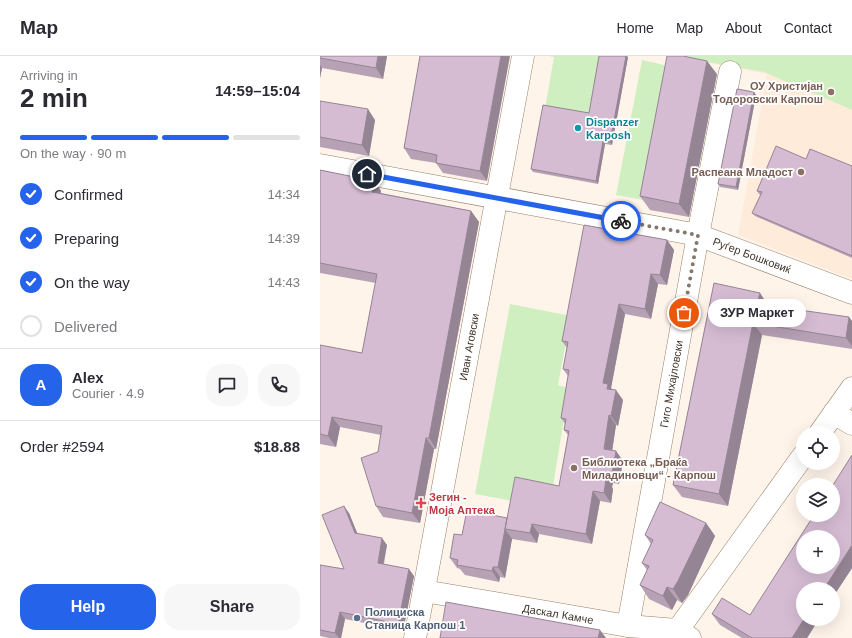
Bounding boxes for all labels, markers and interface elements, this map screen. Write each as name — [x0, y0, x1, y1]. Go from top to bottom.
text: Map — [20, 17, 58, 38]
text: Home — [617, 20, 654, 36]
text: Map — [676, 20, 703, 36]
text: About — [725, 20, 762, 36]
text: Contact — [784, 20, 832, 36]
text: Arriving in — [20, 68, 78, 83]
place label: ОУ Христијан Тодоровски Карпош — [713, 80, 823, 105]
text: 14:59–15:04 — [215, 82, 300, 99]
text: 2 min — [20, 83, 88, 113]
marker: ОУ Христијан Тодоровски Карпош — [826, 87, 836, 97]
place label: Dispanzer Karposh — [586, 116, 639, 141]
marker: Dispanzer Karposh — [573, 123, 583, 133]
text: On the way · 90 m — [20, 146, 126, 161]
pin — [350, 157, 384, 191]
icon: home — [356, 163, 378, 185]
place label: Распеана Младост — [692, 166, 794, 178]
marker: Распеана Младост — [796, 167, 806, 177]
icon: check — [20, 183, 42, 205]
text: Confirmed — [54, 186, 123, 203]
text: 14:34 — [267, 187, 300, 202]
courier — [601, 201, 641, 241]
icon: bike — [610, 210, 632, 232]
icon: check — [20, 227, 42, 249]
text: Preparing — [54, 230, 119, 247]
text: 14:39 — [267, 231, 300, 246]
street label: Руѓер Бошковиќ — [711, 235, 793, 275]
icon: check — [20, 271, 42, 293]
text: On the way — [54, 274, 130, 291]
text: 14:43 — [267, 275, 300, 290]
pin — [667, 296, 701, 330]
callout: ЗУР Маркет — [708, 299, 806, 327]
icon: bag — [673, 302, 695, 324]
text: ЗУР Маркет — [720, 305, 794, 320]
street label: Иван Аговски — [457, 312, 481, 382]
text: Delivered — [54, 318, 117, 335]
street label: Гиго Михајловски — [658, 339, 685, 429]
button: chat — [206, 364, 248, 406]
button: phone — [258, 364, 300, 406]
text: Alex — [72, 369, 104, 386]
text: A — [36, 376, 46, 393]
text: Courier · 4.9 — [72, 386, 144, 401]
map controls — [796, 426, 840, 626]
button: locate — [796, 426, 840, 470]
text: Order #2594 — [20, 438, 104, 455]
text: $18.88 — [254, 438, 300, 455]
place label: Библиотека „Браќа Миладиновци“ - Карпош — [582, 456, 716, 481]
marker: Библиотека „Браќа Миладиновци“ - Карпош — [569, 463, 579, 473]
button: layers — [796, 478, 840, 522]
place label: Зегин - Моја Аптека — [429, 491, 496, 516]
marker: Зегин - Моја Аптека — [416, 498, 426, 508]
button: + — [796, 530, 840, 574]
button: − — [796, 582, 840, 626]
button: Help — [20, 584, 156, 630]
button: Share — [164, 584, 300, 630]
street label: Даскал Камче — [522, 602, 594, 626]
place label: Полициска Станица Карпош 1 — [365, 606, 465, 631]
marker: Полициска Станица Карпош 1 — [352, 613, 362, 623]

